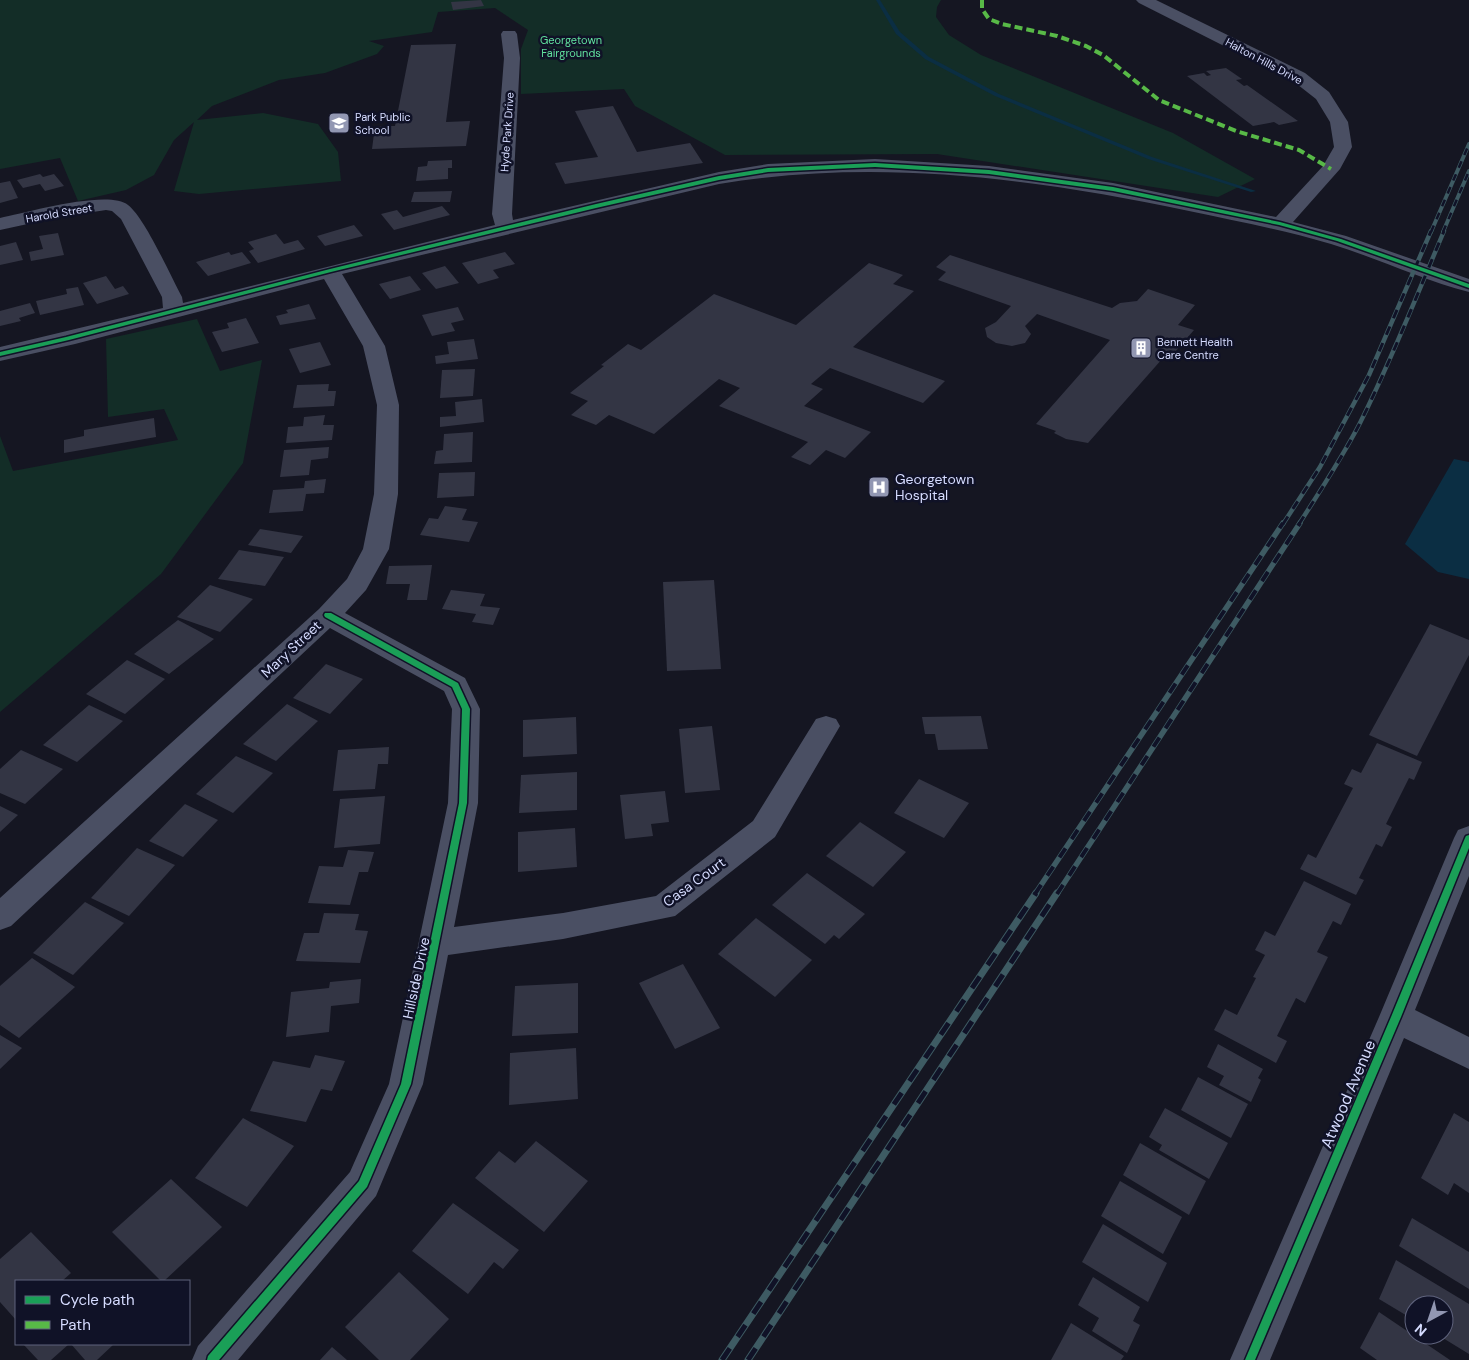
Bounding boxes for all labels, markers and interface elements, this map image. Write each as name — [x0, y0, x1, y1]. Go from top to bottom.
park label: Georgetown Fairgrounds — [540, 33, 602, 60]
street label: Halton Hills Drive — [1223, 35, 1305, 87]
street label: Hyde Park Drive — [497, 92, 517, 172]
place label: Park Public School — [355, 110, 411, 137]
school or university icon: Park Public School — [327, 111, 351, 135]
street label: Harold Street — [25, 200, 93, 226]
place label: Bennett Health Care Centre — [1157, 335, 1233, 362]
building icon: Bennett Health Care Centre — [1129, 336, 1153, 360]
place label: Georgetown Hospital — [895, 470, 974, 504]
hospital icon: Georgetown Hospital — [867, 475, 891, 499]
street label: Mary Street — [257, 617, 325, 681]
street label: Casa Court — [659, 853, 729, 911]
street label: Hillside Drive — [399, 935, 433, 1021]
street label: Atwood Avenue — [1316, 1037, 1380, 1151]
legend — [15, 1280, 190, 1345]
text: Cycle path — [60, 1290, 135, 1310]
north arrow — [1404, 1295, 1454, 1345]
text: Path — [60, 1315, 91, 1335]
text: N — [1411, 1320, 1430, 1340]

